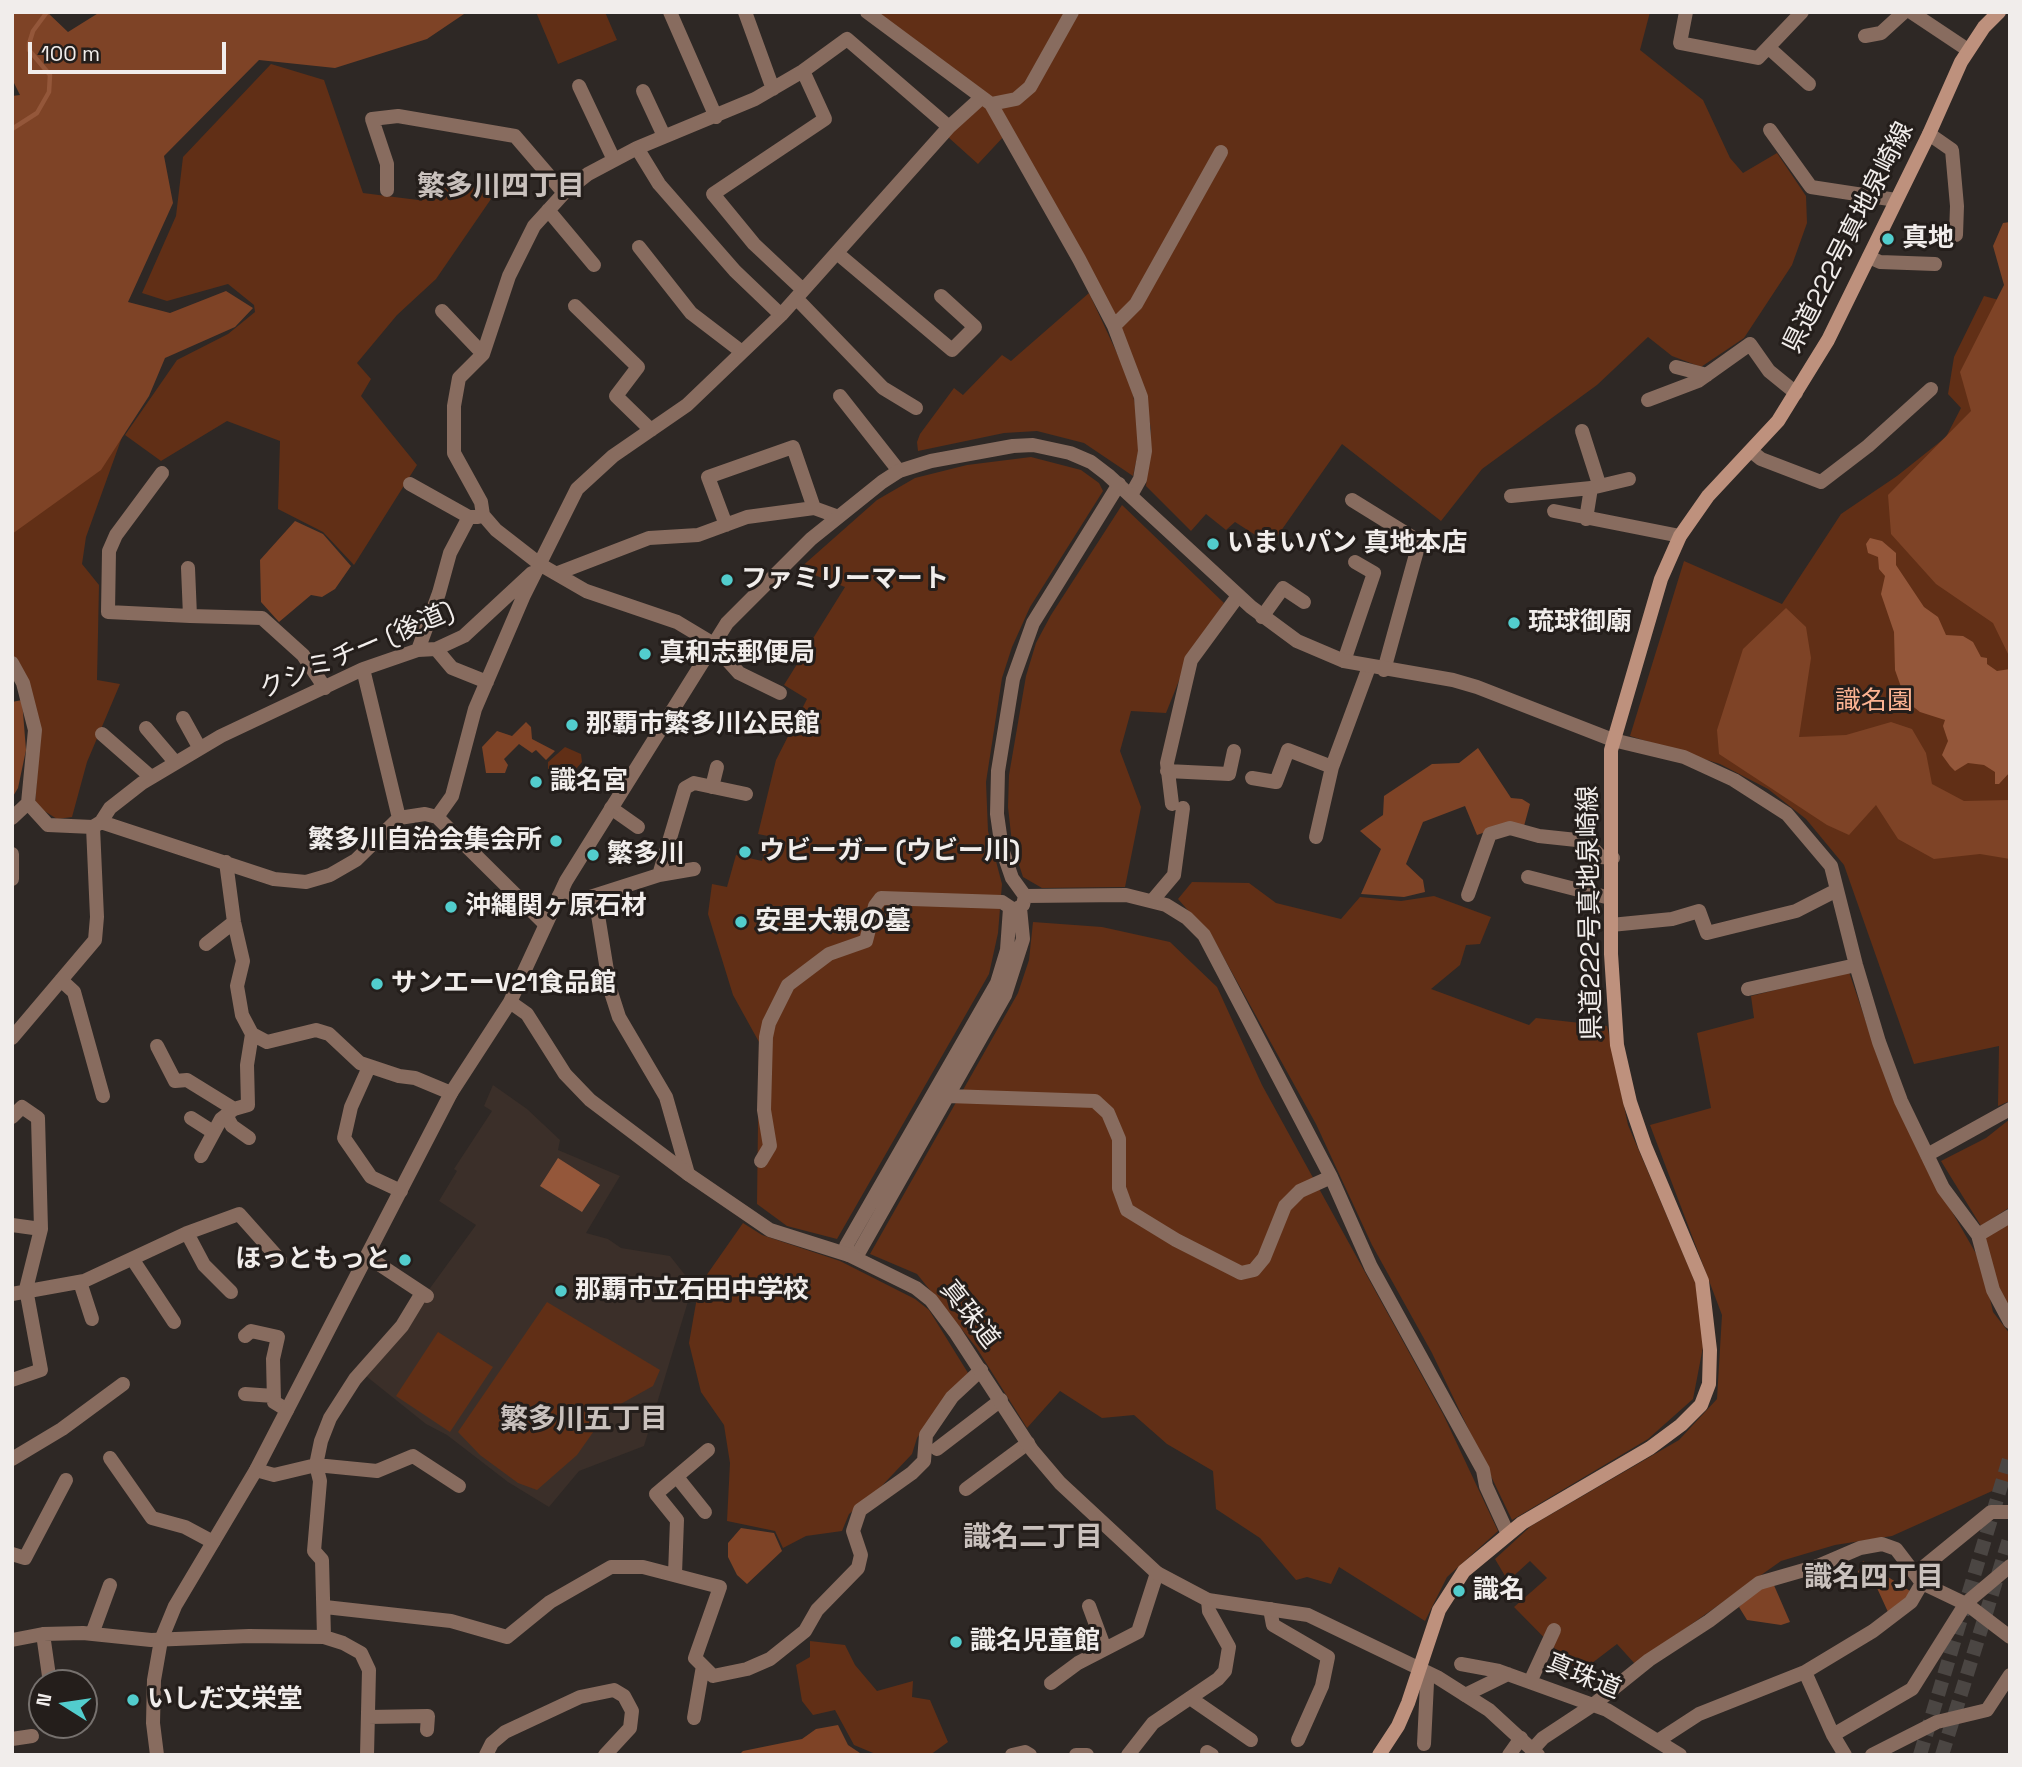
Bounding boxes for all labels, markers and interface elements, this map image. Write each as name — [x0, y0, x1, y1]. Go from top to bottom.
scale bar — [32, 28, 229, 72]
text: 100 m — [41, 40, 100, 67]
street label: 県道222号真地泉崎線 — [1777, 117, 1921, 359]
district label: 繁多川四丁目 — [417, 170, 585, 204]
place label: 真地 — [1902, 223, 1954, 255]
marker: 真地 — [1880, 231, 1896, 247]
place label: いまいパン 真地本店 — [1227, 528, 1468, 560]
marker: いまいパン 真地本店 — [1205, 536, 1221, 552]
place label: ファミリーマート — [741, 564, 949, 596]
marker: ファミリーマート — [719, 572, 735, 588]
street label: クシミチー (後道) — [255, 596, 459, 706]
place label: 琉球御廟 — [1528, 607, 1632, 639]
marker: 琉球御廟 — [1506, 615, 1522, 631]
place label: 真和志郵便局 — [659, 638, 815, 670]
marker: 真和志郵便局 — [637, 646, 653, 662]
park label: 識名園 — [1835, 686, 1913, 718]
place label: 那覇市繁多川公民館 — [586, 709, 820, 741]
marker: 那覇市繁多川公民館 — [564, 717, 580, 733]
place label: 識名宮 — [550, 766, 628, 798]
marker: 識名宮 — [528, 774, 544, 790]
street label: 県道222号真地泉崎線 — [1573, 785, 1609, 1041]
place label: 繁多川自治会集会所 — [308, 825, 542, 857]
marker: 繁多川自治会集会所 — [548, 833, 564, 849]
place label: ウビーガー (ウビー川) — [759, 836, 1020, 868]
place label: 繁多川 — [607, 839, 685, 871]
marker: ウビーガー (ウビー川) — [737, 844, 753, 860]
marker: 繁多川 — [585, 847, 601, 863]
place label: 沖縄関ヶ原石材 — [465, 891, 647, 923]
marker: 沖縄関ヶ原石材 — [443, 899, 459, 915]
place label: 安里大親の墓 — [755, 906, 911, 938]
marker: 安里大親の墓 — [733, 914, 749, 930]
place label: サンエーV21食品館 — [391, 968, 616, 1000]
marker: サンエーV21食品館 — [369, 976, 385, 992]
place label: ほっともっと — [235, 1244, 391, 1276]
marker: ほっともっと — [397, 1252, 413, 1268]
place label: 那覇市立石田中学校 — [575, 1275, 809, 1307]
street label: 真珠道 — [933, 1275, 1005, 1355]
marker: 那覇市立石田中学校 — [553, 1283, 569, 1299]
district label: 繁多川五丁目 — [500, 1403, 668, 1437]
district label: 識名二丁目 — [963, 1521, 1103, 1555]
district label: 識名四丁目 — [1804, 1561, 1944, 1595]
place label: 識名 — [1473, 1575, 1525, 1607]
marker: 識名 — [1451, 1583, 1467, 1599]
place label: 識名児童館 — [970, 1626, 1100, 1658]
marker: 識名児童館 — [948, 1634, 964, 1650]
street label: 真珠道 — [1541, 1648, 1625, 1706]
north arrow — [28, 1669, 98, 1739]
place label: いしだ文栄堂 — [147, 1684, 303, 1716]
text: N — [30, 1691, 57, 1709]
marker: いしだ文栄堂 — [125, 1692, 141, 1708]

